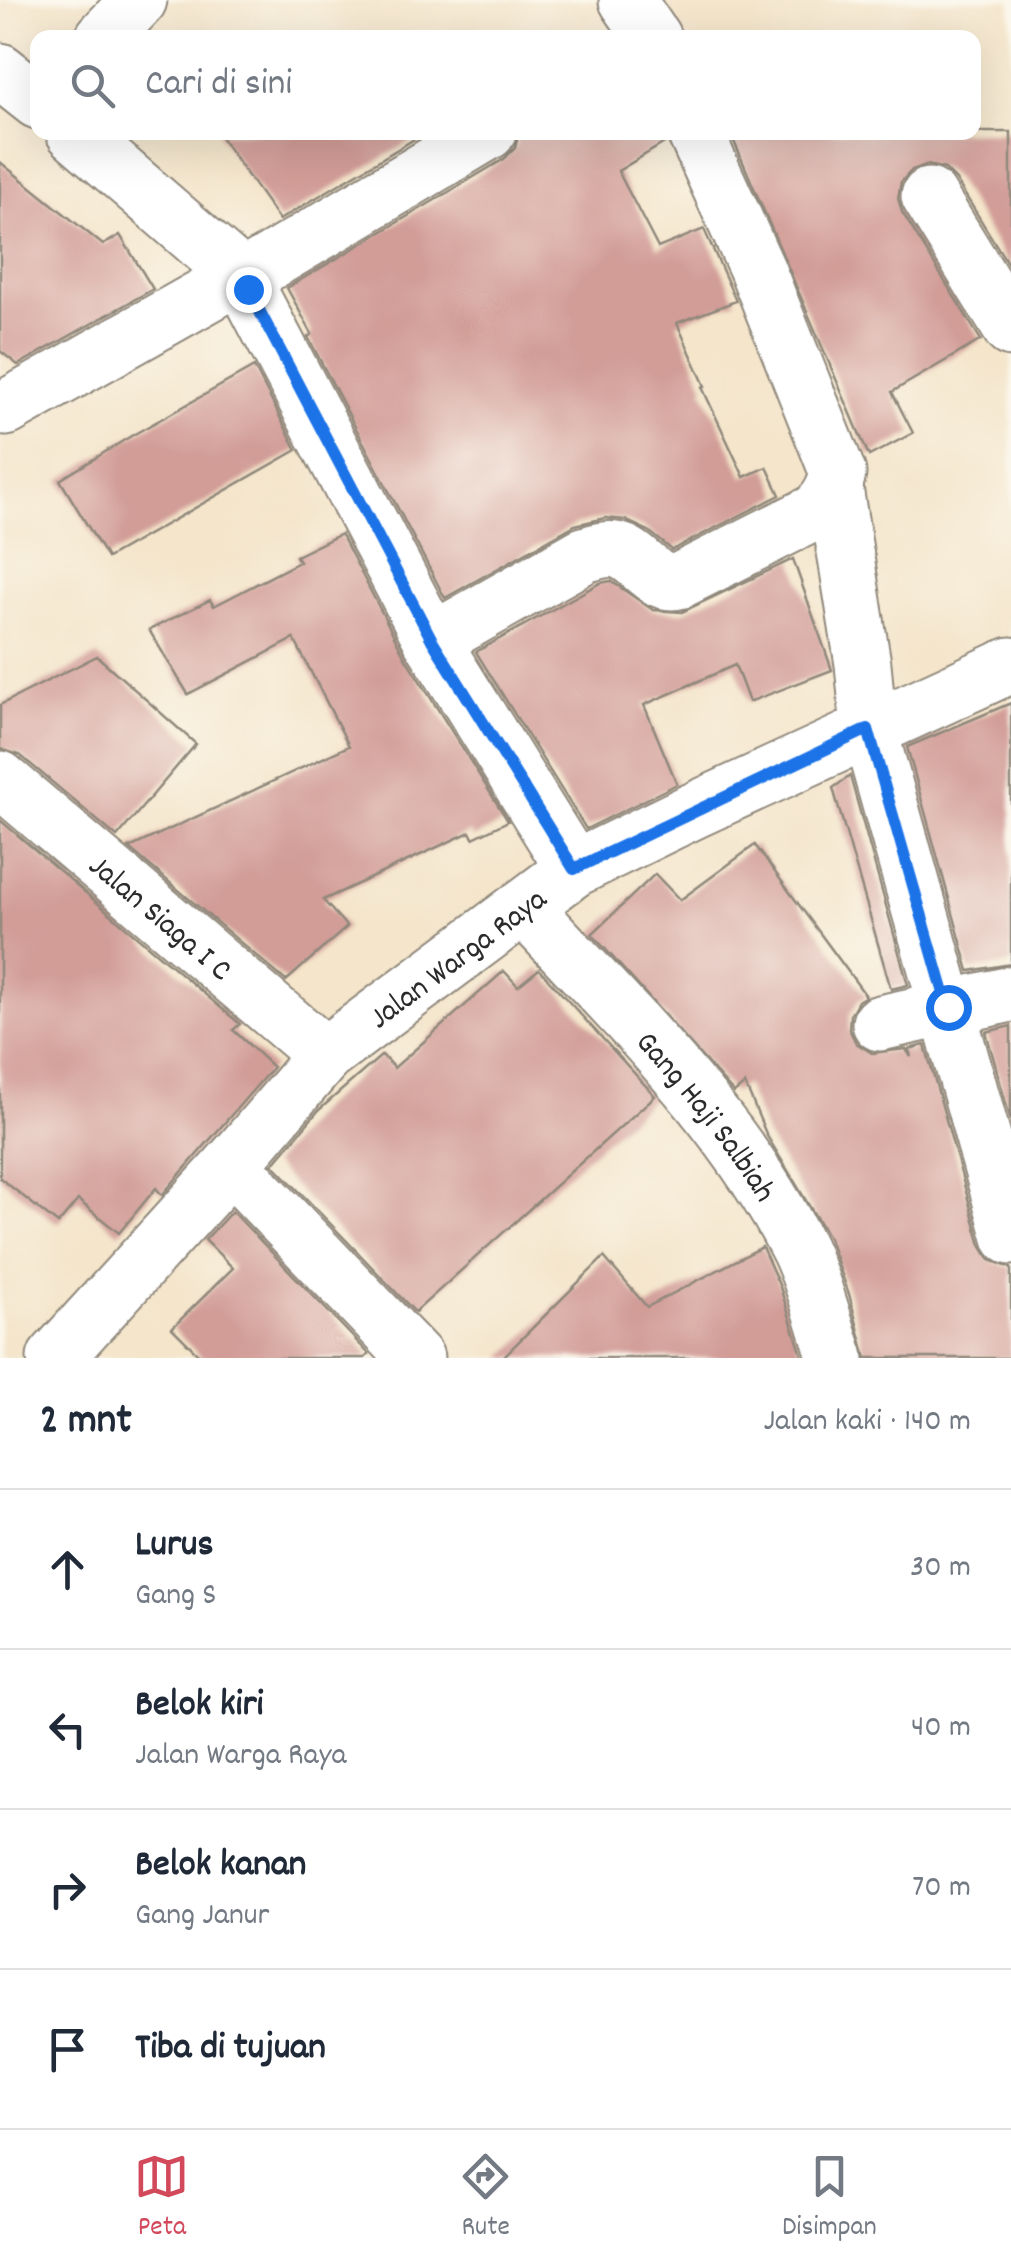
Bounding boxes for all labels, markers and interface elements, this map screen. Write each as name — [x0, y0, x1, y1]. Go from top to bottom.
search box — [30, 30, 981, 140]
icon: search — [65, 58, 120, 113]
text: Cari di sini — [145, 58, 292, 113]
route end — [226, 267, 272, 313]
street label: Jalan Siaga I C — [76, 846, 240, 994]
street label: Jalan Warga Raya — [361, 878, 559, 1043]
route start — [926, 985, 972, 1031]
street label: Gang Haji Salbiah — [623, 1023, 785, 1212]
text: 2 mnt — [40, 1393, 132, 1453]
text: Jalan kaki · 140 m — [763, 1400, 971, 1446]
text: Lurus — [135, 1519, 213, 1574]
icon: ahead — [40, 1542, 95, 1597]
text: 30 m — [910, 1546, 971, 1592]
text: Gang S — [135, 1574, 216, 1620]
text: Belok kiri — [135, 1679, 264, 1734]
icon: left — [40, 1702, 95, 1757]
text: 40 m — [911, 1706, 971, 1752]
text: Jalan Warga Raya — [135, 1734, 347, 1780]
text: Belok kanan — [135, 1839, 306, 1894]
icon: right — [40, 1862, 95, 1917]
text: 70 m — [912, 1866, 971, 1912]
text: Gang Janur — [135, 1894, 269, 1940]
icon: arrive — [40, 2022, 95, 2077]
text: Tiba di tujuan — [135, 2022, 326, 2077]
tab: Peta — [134, 2149, 189, 2249]
tab: Rute — [458, 2149, 513, 2249]
tab: Disimpan — [782, 2149, 877, 2249]

